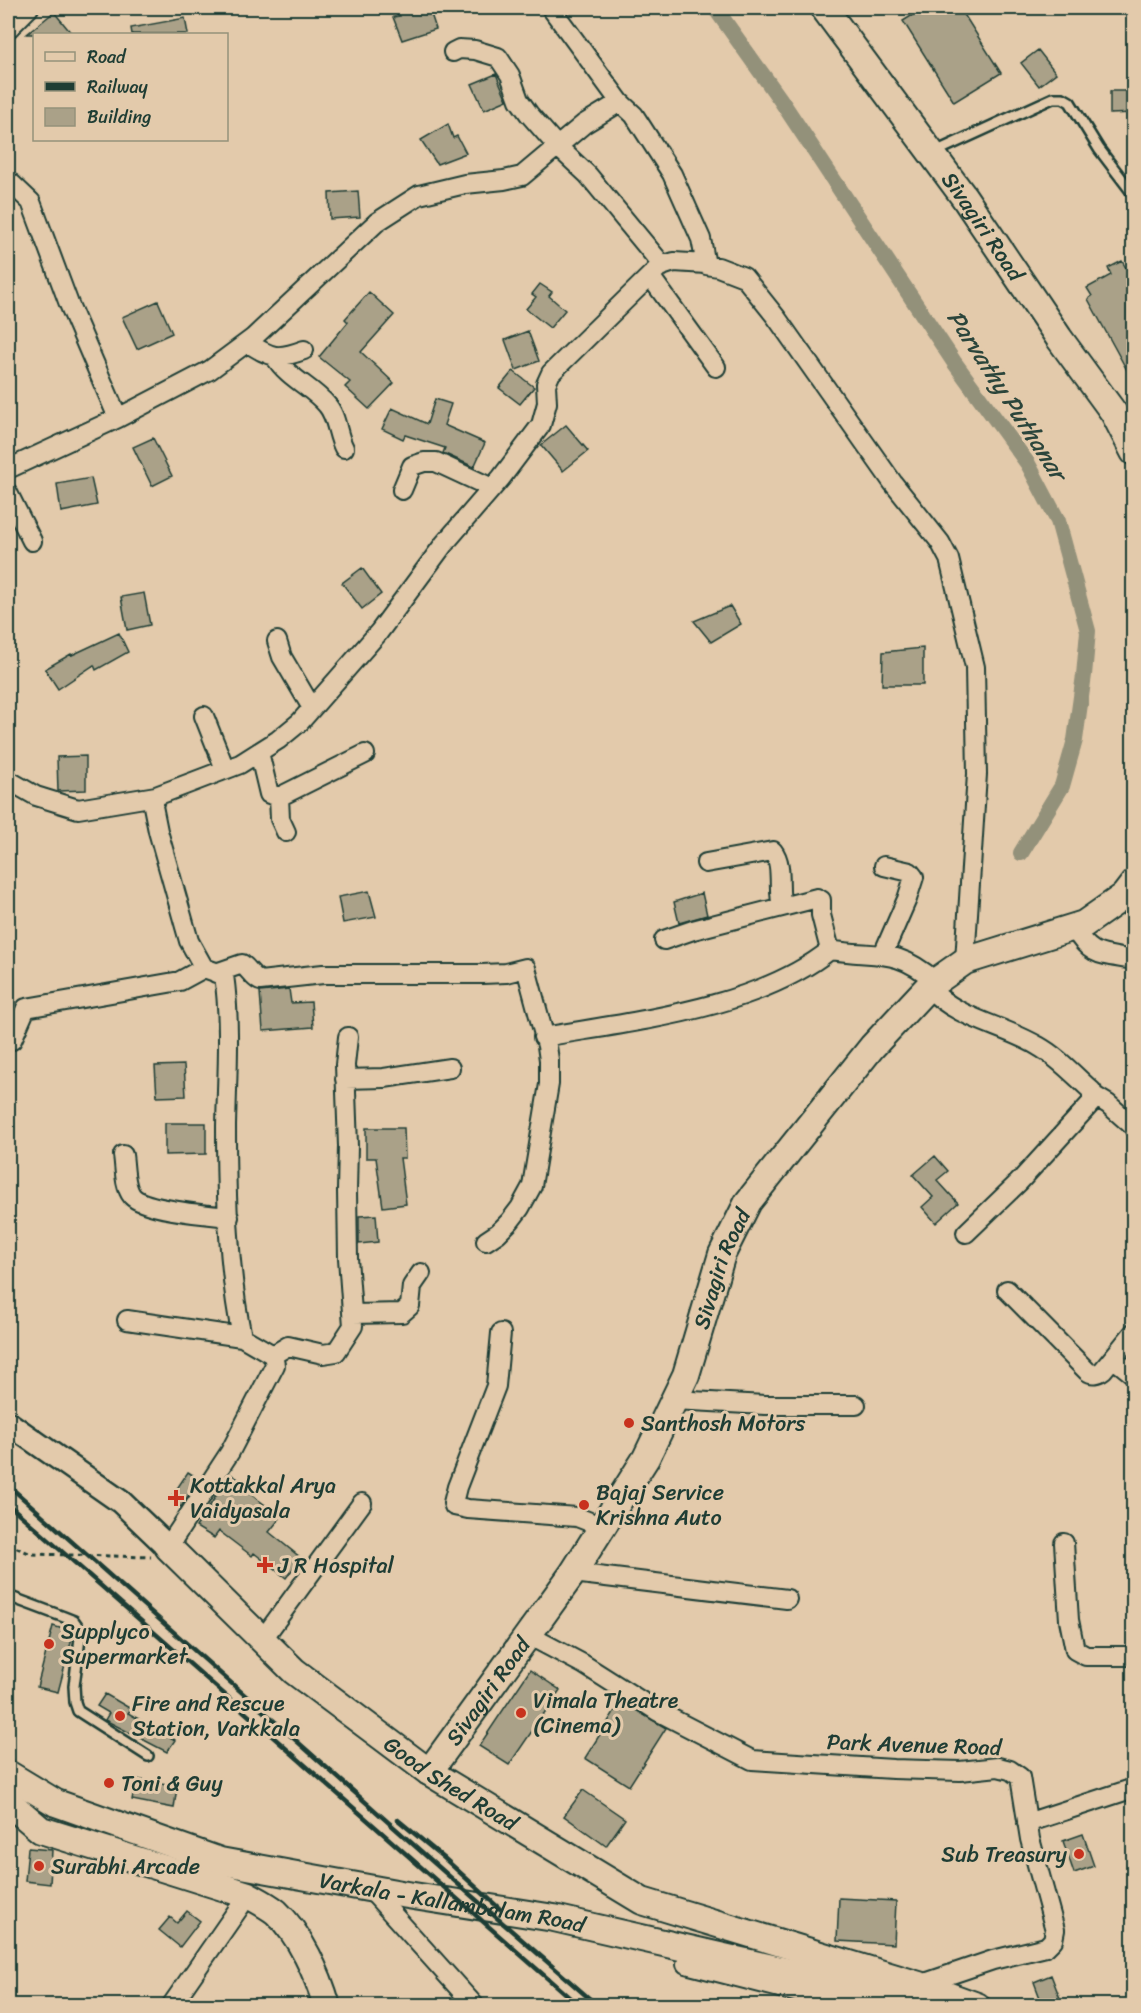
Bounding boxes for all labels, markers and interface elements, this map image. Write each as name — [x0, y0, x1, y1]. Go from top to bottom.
legend — [33, 33, 228, 141]
text: Road — [87, 41, 127, 73]
text: Railway — [87, 71, 149, 103]
text: Building — [87, 101, 151, 133]
street label: Sivagiri Road — [931, 163, 1035, 291]
water label: Parvathy Puthanar — [936, 301, 1081, 493]
street label: Sivagiri Road — [682, 1200, 762, 1334]
place label: Santhosh Motors — [641, 1404, 806, 1443]
marker: Santhosh Motors — [622, 1416, 636, 1430]
place label: Kottakkal Arya Vaidyasala — [190, 1466, 336, 1530]
place label: Bajaj Service Krishna Auto — [596, 1473, 724, 1537]
marker: Kottakkal Arya Vaidyasala — [167, 1489, 185, 1507]
marker: Bajaj Service Krishna Auto — [577, 1498, 591, 1512]
place label: J R Hospital — [277, 1546, 395, 1585]
marker: J R Hospital — [256, 1556, 274, 1574]
place label: Supplyco Supermarket — [61, 1612, 189, 1676]
street label: Sivagiri Road — [435, 1628, 542, 1754]
marker: Supplyco Supermarket — [42, 1637, 56, 1651]
place label: Vimala Theatre (Cinema) — [533, 1681, 679, 1745]
place label: Fire and Rescue Station, Varkkala — [132, 1684, 300, 1748]
marker: Vimala Theatre (Cinema) — [514, 1706, 528, 1720]
marker: Fire and Rescue Station, Varkkala — [113, 1709, 127, 1723]
street label: Park Avenue Road — [826, 1722, 1003, 1767]
street label: Good Shed Road — [375, 1725, 527, 1842]
place label: Toni & Guy — [121, 1764, 223, 1803]
marker: Toni & Guy — [102, 1776, 116, 1790]
place label: Sub Treasury — [941, 1835, 1068, 1874]
place label: Surabhi Arcade — [51, 1847, 200, 1886]
marker: Sub Treasury — [1072, 1847, 1086, 1861]
marker: Surabhi Arcade — [32, 1859, 46, 1873]
street label: Varkala - Kallambalam Road — [316, 1861, 590, 1945]

